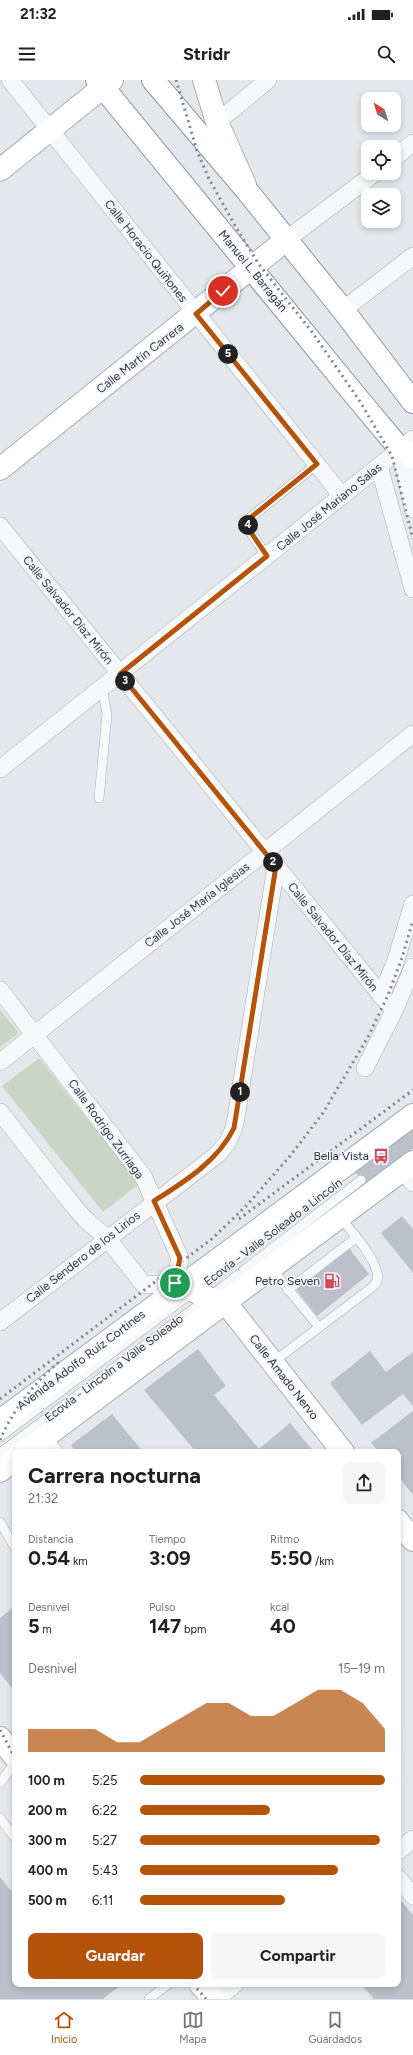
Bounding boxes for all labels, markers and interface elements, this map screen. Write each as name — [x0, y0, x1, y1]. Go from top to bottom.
text: 21:32 — [20, 5, 57, 23]
icon: menu — [16, 43, 38, 65]
text: Stridr — [183, 43, 230, 65]
icon: search — [375, 43, 397, 65]
north arrow — [361, 92, 401, 132]
map controls — [361, 92, 401, 228]
button: locate — [361, 140, 401, 180]
button: layers — [361, 188, 401, 228]
street label: Calle Horacio Quiñones — [102, 197, 191, 305]
street label: Manuel L. Barragán — [216, 227, 290, 315]
pin — [206, 274, 240, 308]
icon: check — [212, 280, 234, 302]
street label: Calle Martín Carrera — [94, 320, 186, 396]
pin: 5 — [218, 344, 238, 364]
text: 5 — [225, 347, 231, 360]
street label: Calle José Mariano Salas — [273, 460, 385, 554]
pin: 4 — [238, 515, 258, 535]
text: 4 — [245, 518, 251, 531]
street label: Calle Salvador Díaz Mirón — [20, 553, 116, 667]
pin: 3 — [115, 671, 135, 691]
text: 3 — [122, 674, 128, 687]
pin: 2 — [263, 852, 283, 872]
text: 2 — [270, 855, 276, 868]
street label: Calle José María Iglesias — [142, 859, 253, 950]
street label: Calle Salvador Díaz Mirón — [285, 880, 381, 994]
street label: Calle Rodrigo Zurriaga — [65, 1077, 147, 1181]
pin: 1 — [230, 1082, 250, 1102]
text: 1 — [238, 1085, 242, 1098]
bus stop icon: Bella Vista — [372, 1147, 390, 1165]
place label: Bella Vista — [313, 1149, 369, 1163]
street label: Ecovía - Valle Soleado a Lincoln — [201, 1175, 345, 1289]
street label: Calle Sendero de los Lirios — [23, 1208, 143, 1306]
pin — [158, 1266, 192, 1300]
icon: arrive — [164, 1272, 186, 1294]
fuel station icon: Petro Seven — [323, 1272, 341, 1290]
place label: Petro Seven — [255, 1274, 320, 1288]
street label: Avenida Adolfo Ruíz Cortines — [14, 1307, 148, 1413]
street label: Ecovía - Lincoln a Valle Soleado — [42, 1311, 186, 1425]
street label: Calle Amado Nervo — [246, 1332, 322, 1422]
text: Carrera nocturna — [28, 1462, 201, 1489]
button: share — [343, 1462, 385, 1504]
text: 21:32 — [28, 1491, 58, 1506]
text: Distancia — [28, 1533, 73, 1546]
text: Tiempo — [149, 1533, 186, 1546]
text: Ritmo — [270, 1533, 299, 1546]
text: 0.54 — [28, 1546, 70, 1570]
text: 3:09 — [149, 1546, 191, 1570]
text: 5:50 — [270, 1546, 312, 1570]
text: km — [70, 1555, 88, 1568]
text: /km — [312, 1555, 334, 1568]
text: Desnivel — [28, 1601, 69, 1614]
text: Pulso — [149, 1601, 175, 1614]
text: kcal — [270, 1601, 289, 1614]
text: 5 — [28, 1614, 40, 1638]
text: 147 — [149, 1614, 181, 1638]
text: 40 — [270, 1614, 296, 1638]
text: m — [40, 1623, 52, 1636]
text: bpm — [181, 1623, 206, 1636]
text: Desnivel — [28, 1661, 77, 1676]
text: 15–19 m — [338, 1661, 385, 1676]
text: 100 m — [28, 1773, 65, 1788]
text: 5:25 — [92, 1773, 118, 1788]
text: 200 m — [28, 1803, 67, 1818]
text: 6:22 — [92, 1803, 117, 1818]
text: 300 m — [28, 1833, 67, 1848]
text: 5:27 — [92, 1833, 117, 1848]
text: 400 m — [28, 1863, 68, 1878]
text: 5:43 — [92, 1863, 118, 1878]
text: 500 m — [28, 1893, 67, 1908]
text: 6:11 — [92, 1893, 113, 1908]
button: Guardar — [28, 1933, 203, 1979]
button: Compartir — [211, 1933, 385, 1979]
tab: Inicio — [51, 2009, 77, 2046]
tab: Mapa — [179, 2009, 206, 2046]
tab: Guardados — [308, 2009, 362, 2046]

